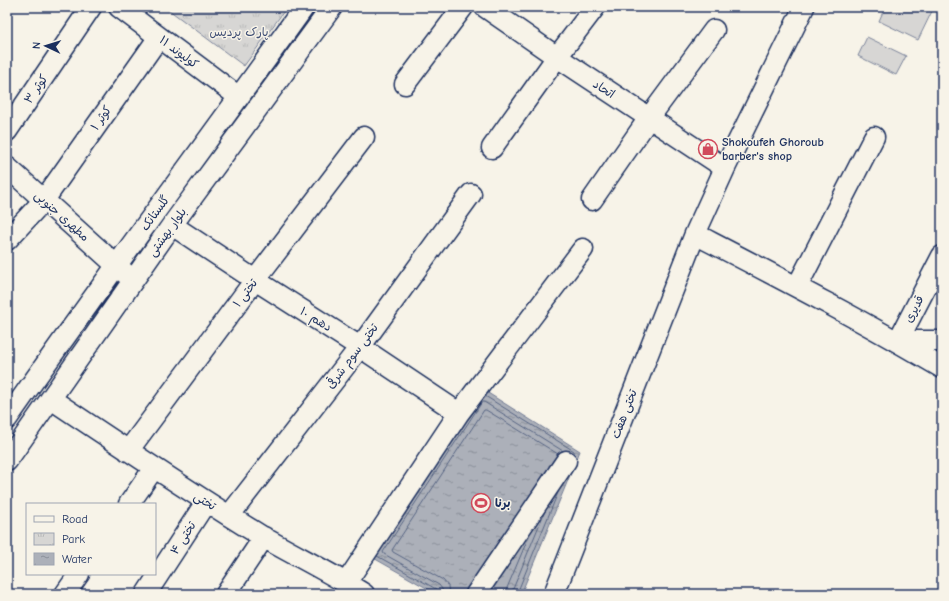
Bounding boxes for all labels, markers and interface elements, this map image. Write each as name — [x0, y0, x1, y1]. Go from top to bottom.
park label: پارک پردیس — [210, 25, 268, 40]
north arrow — [26, 26, 66, 66]
street label: کولیوند ۱۱ — [157, 33, 201, 71]
text: N — [30, 41, 43, 49]
street label: کوثر ۳ — [21, 72, 51, 106]
street label: اتحاد — [590, 77, 618, 101]
street label: کوثر ۱ — [88, 103, 114, 133]
place label: Shokoufeh Ghoroub barber's shop — [722, 135, 824, 163]
shop icon: Shokoufeh Ghoroub barber's shop — [697, 138, 719, 160]
street label: مطهری جنوبی — [31, 188, 92, 245]
street label: گلستانک — [138, 193, 172, 233]
street label: بلوار بهشتی — [145, 205, 190, 260]
street label: تختی ۱ — [230, 276, 261, 310]
street label: قدیری — [901, 293, 927, 325]
street label: دهم ۱۰ — [296, 304, 335, 336]
street label: تختی سوم شرقی — [323, 320, 383, 392]
street label: تختی هفت — [608, 387, 641, 441]
street label: تختی — [191, 489, 219, 514]
sports icon: برنا — [470, 492, 492, 514]
place label: برنا — [495, 496, 510, 510]
legend — [26, 503, 156, 575]
text: Road — [62, 512, 88, 526]
street label: تختی ۴ — [167, 519, 200, 558]
text: Park — [62, 532, 85, 546]
text: Water — [62, 552, 92, 566]

